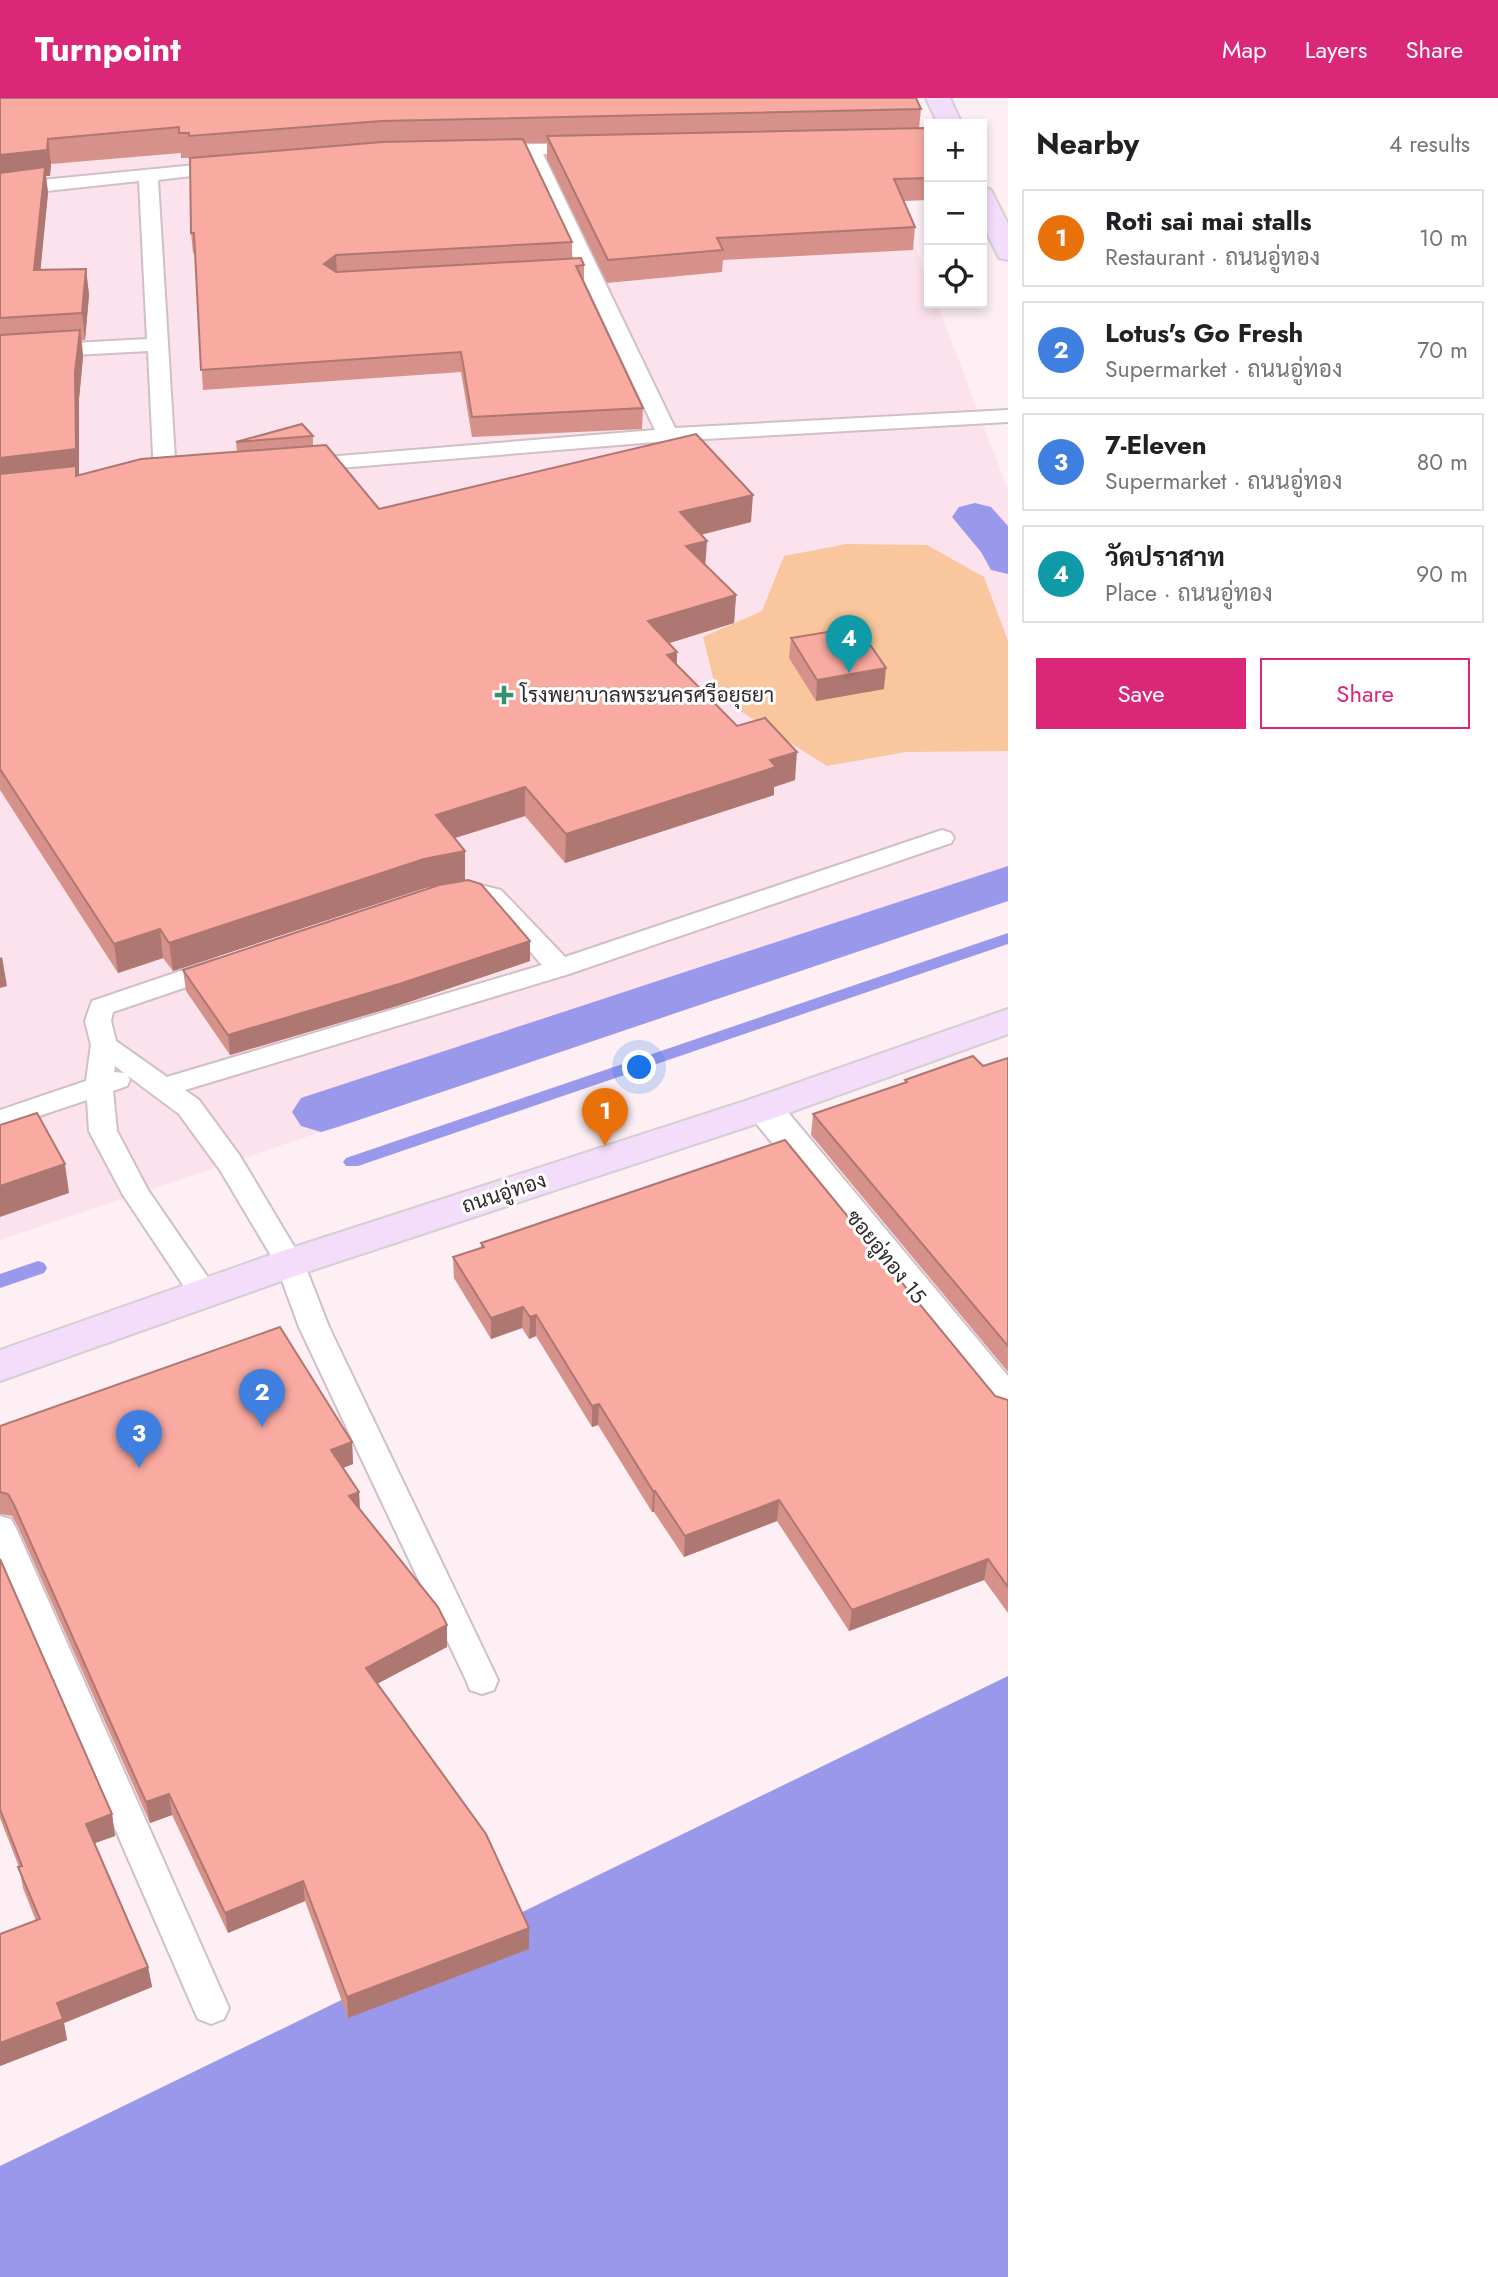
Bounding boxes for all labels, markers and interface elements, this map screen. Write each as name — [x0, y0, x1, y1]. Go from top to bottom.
text: Turnpoint — [35, 26, 181, 73]
text: Map — [1222, 32, 1267, 67]
text: Layers — [1305, 32, 1367, 67]
text: Share — [1405, 32, 1463, 67]
map controls — [924, 119, 987, 308]
button: + — [924, 119, 987, 182]
text: Nearby — [1036, 122, 1139, 165]
text: 4 results — [1389, 127, 1470, 161]
button: − — [924, 182, 987, 245]
text: Roti sai mai stalls — [1105, 202, 1312, 240]
text: 1 — [1055, 221, 1067, 255]
text: 10 m — [1419, 221, 1468, 255]
text: Restaurant · ถนนอู่ทอง — [1105, 240, 1320, 274]
button: locate — [924, 245, 987, 308]
text: Lotus's Go Fresh — [1105, 314, 1303, 352]
text: 2 — [1053, 333, 1069, 367]
text: 70 m — [1417, 333, 1468, 367]
text: Supermarket · ถนนอู่ทอง — [1105, 352, 1342, 386]
text: 7-Eleven — [1105, 426, 1207, 464]
text: 3 — [1054, 445, 1068, 479]
text: 80 m — [1417, 445, 1468, 479]
text: Supermarket · ถนนอู่ทอง — [1105, 464, 1342, 498]
text: วัดปราสาท — [1105, 538, 1225, 576]
text: 4 — [1053, 557, 1069, 591]
text: 90 m — [1416, 557, 1468, 591]
text: Place · ถนนอู่ทอง — [1105, 576, 1273, 610]
pin: 4 — [826, 615, 872, 673]
button: Save — [1036, 658, 1246, 729]
button: Share — [1260, 658, 1470, 729]
place label: โรงพยาบาลพระนครศรีอยุธยา — [519, 680, 774, 710]
marker: โรงพยาบาลพระนครศรีอยุธยา — [494, 685, 514, 705]
your location — [622, 1050, 656, 1084]
pin: 1 — [582, 1088, 628, 1146]
street label: ถนนอู่ทอง — [458, 1165, 550, 1221]
street label: ซอยอู่ทอง 15 — [839, 1204, 933, 1310]
pin: 2 — [239, 1369, 285, 1427]
pin: 3 — [116, 1410, 162, 1468]

